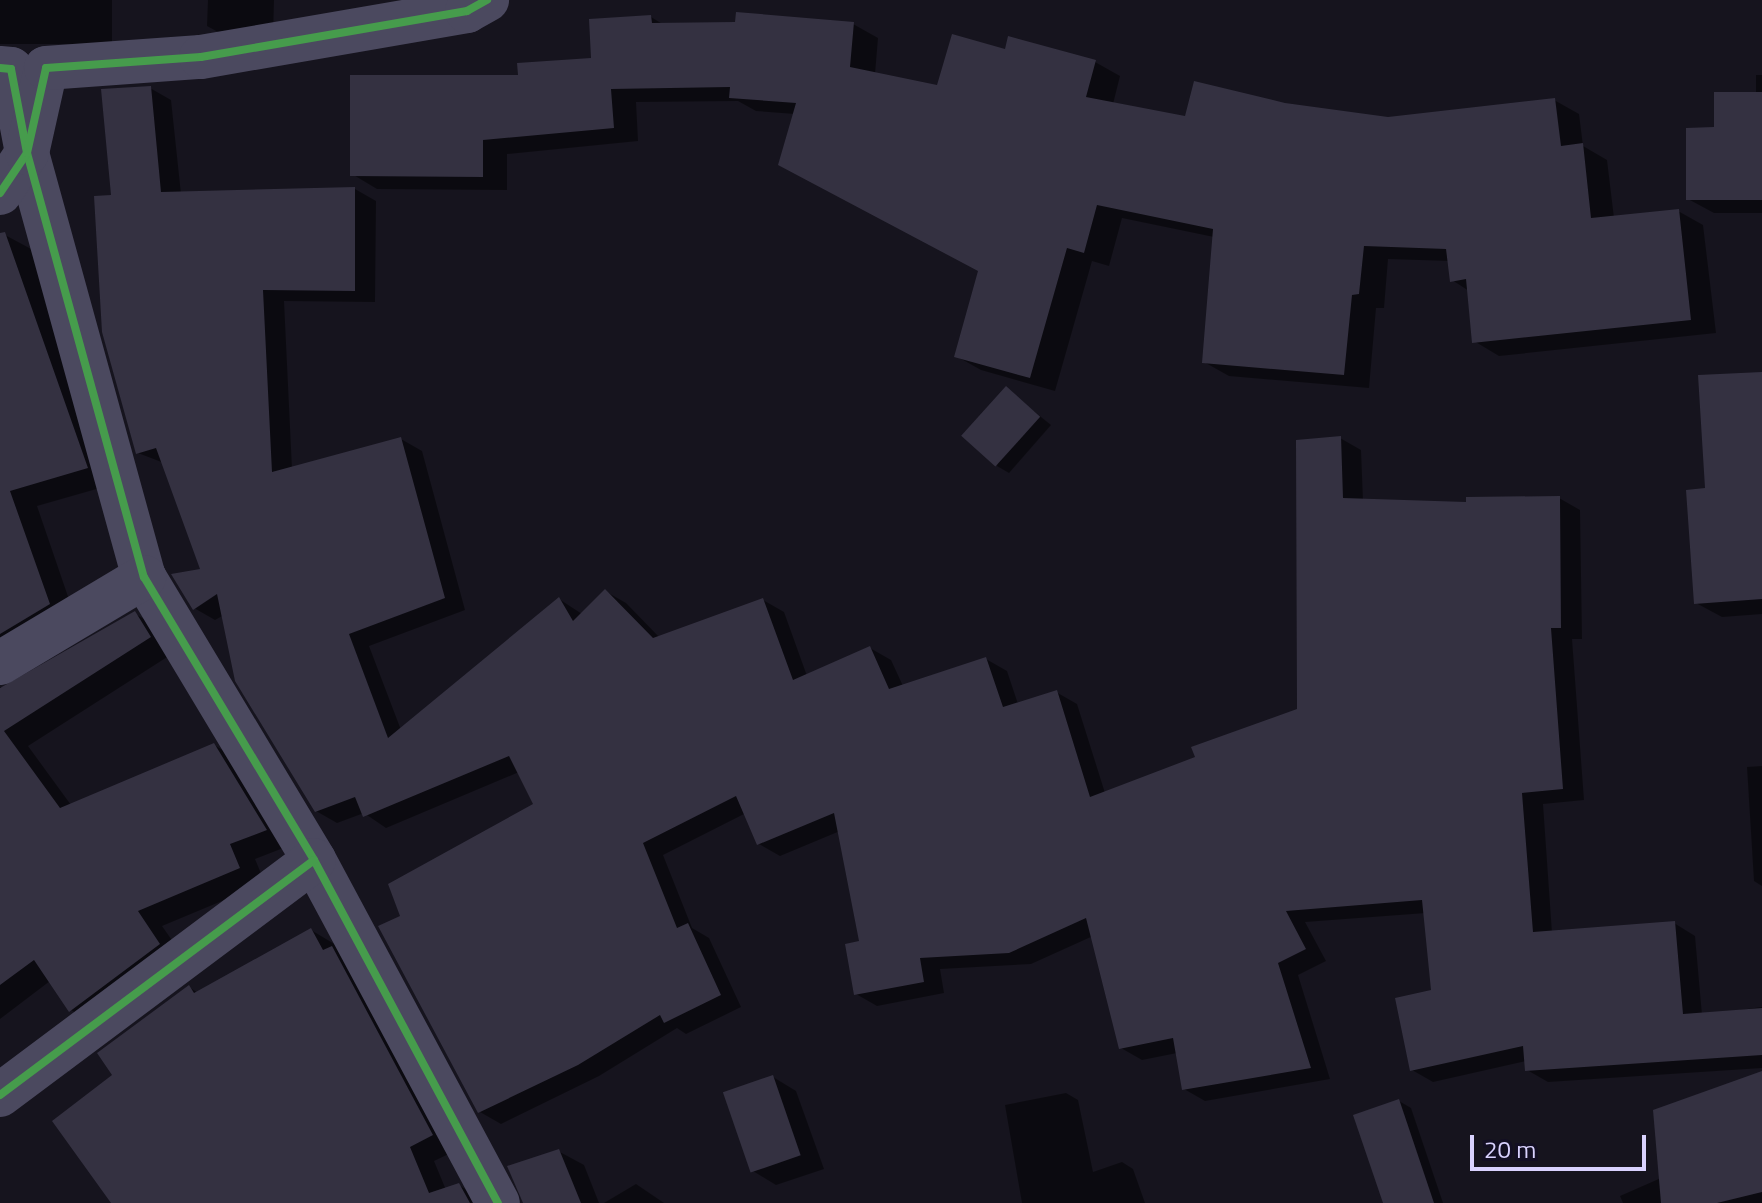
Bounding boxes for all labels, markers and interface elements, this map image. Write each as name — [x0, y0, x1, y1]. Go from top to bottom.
scale bar — [1474, 1119, 1650, 1169]
text: 20 m — [1484, 1131, 1536, 1167]

